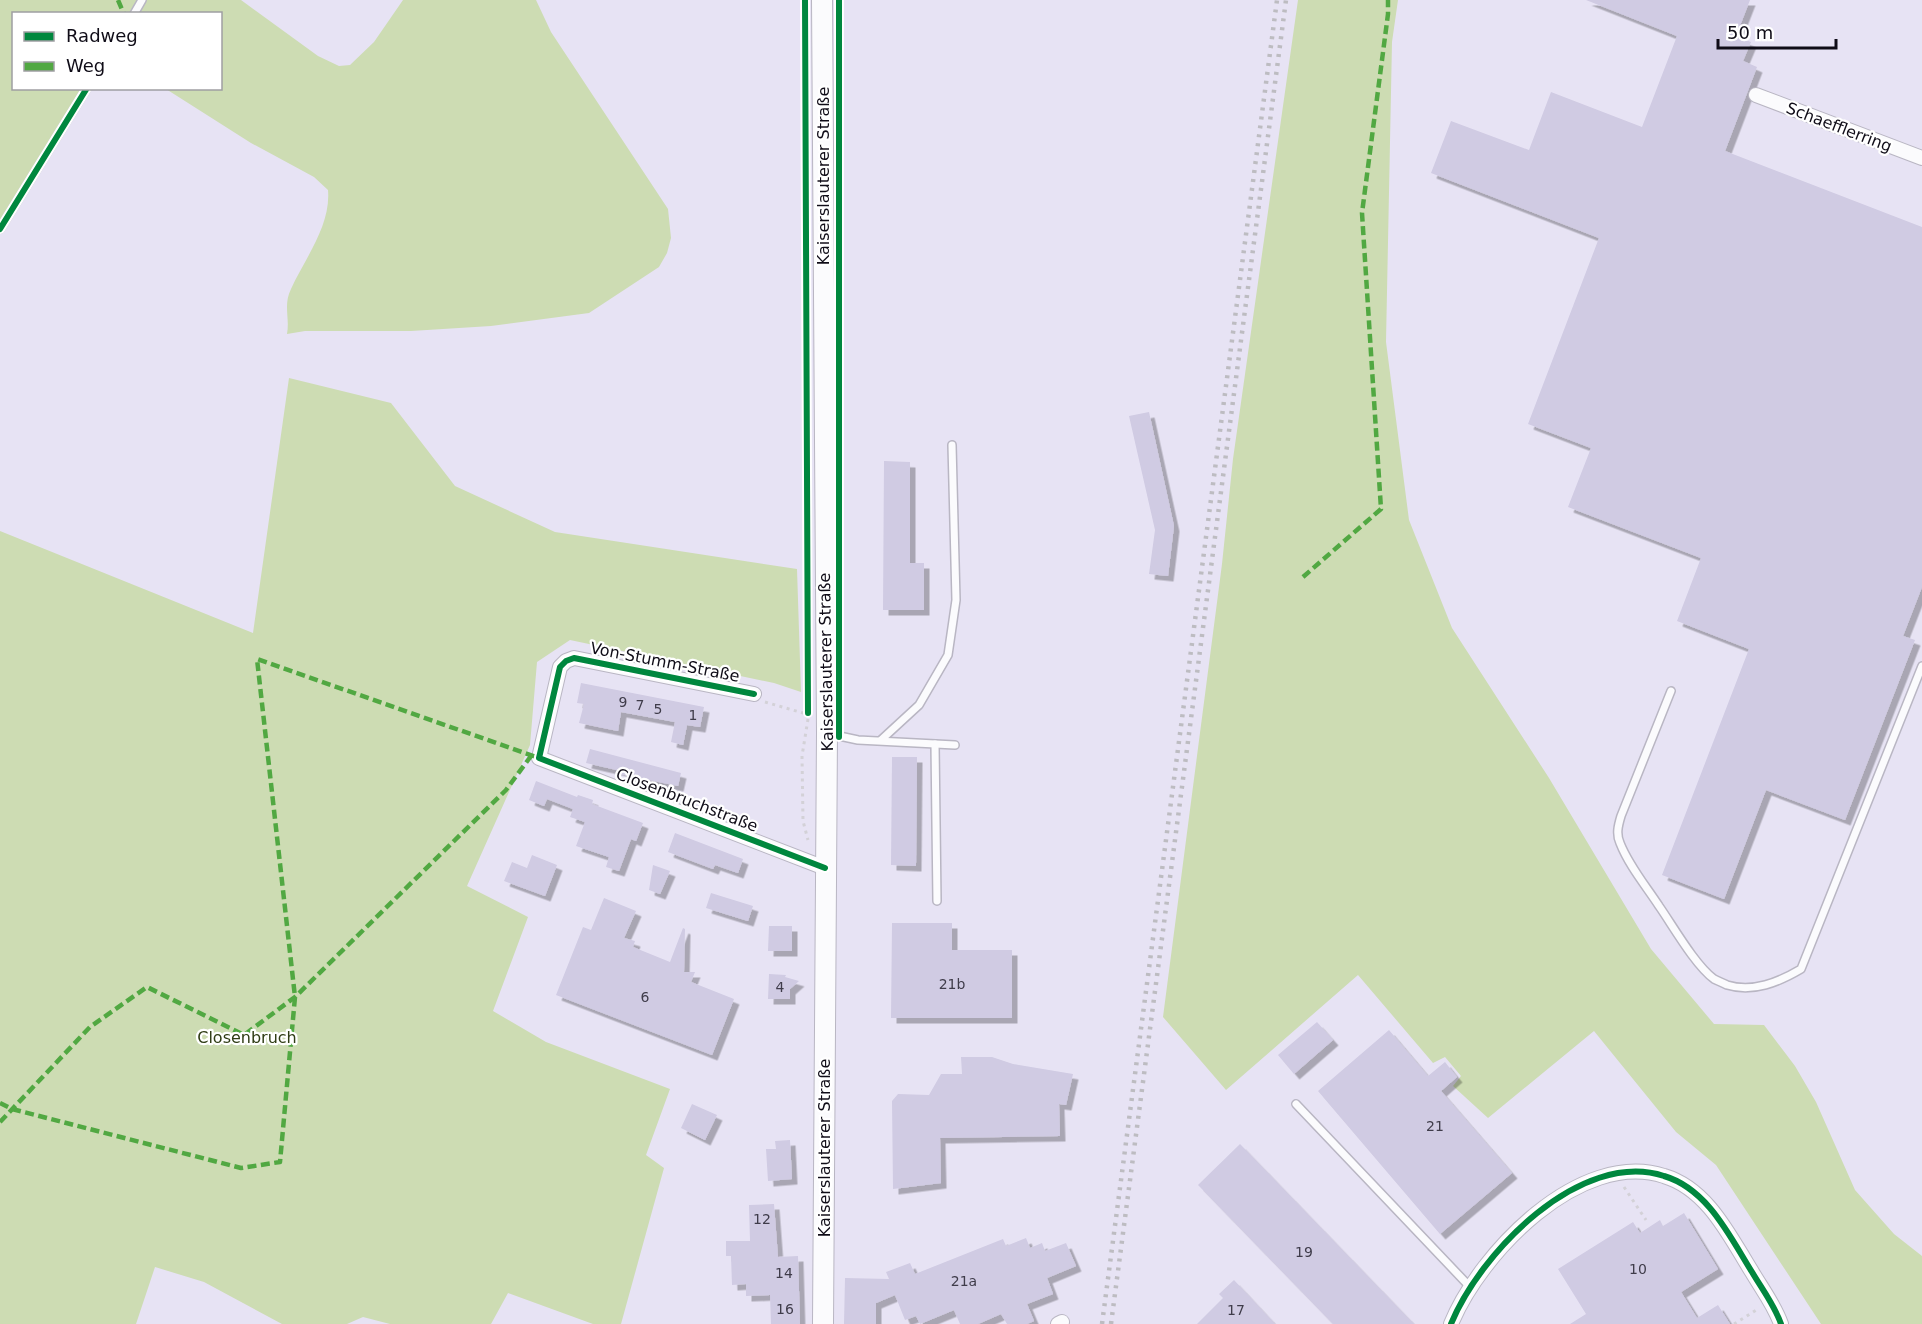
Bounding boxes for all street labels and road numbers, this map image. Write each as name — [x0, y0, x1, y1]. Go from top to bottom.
street label: Kaiserslauterer Straße — [814, 87, 833, 265]
street label: Schaefflerring — [1783, 98, 1895, 156]
street label: Kaiserslauterer Straße — [815, 573, 837, 751]
street label: Von-Stumm-Straße — [589, 638, 741, 686]
street label: Closenbruchstraße — [613, 764, 761, 836]
street label: Kaiserslauterer Straße — [815, 1059, 834, 1237]

